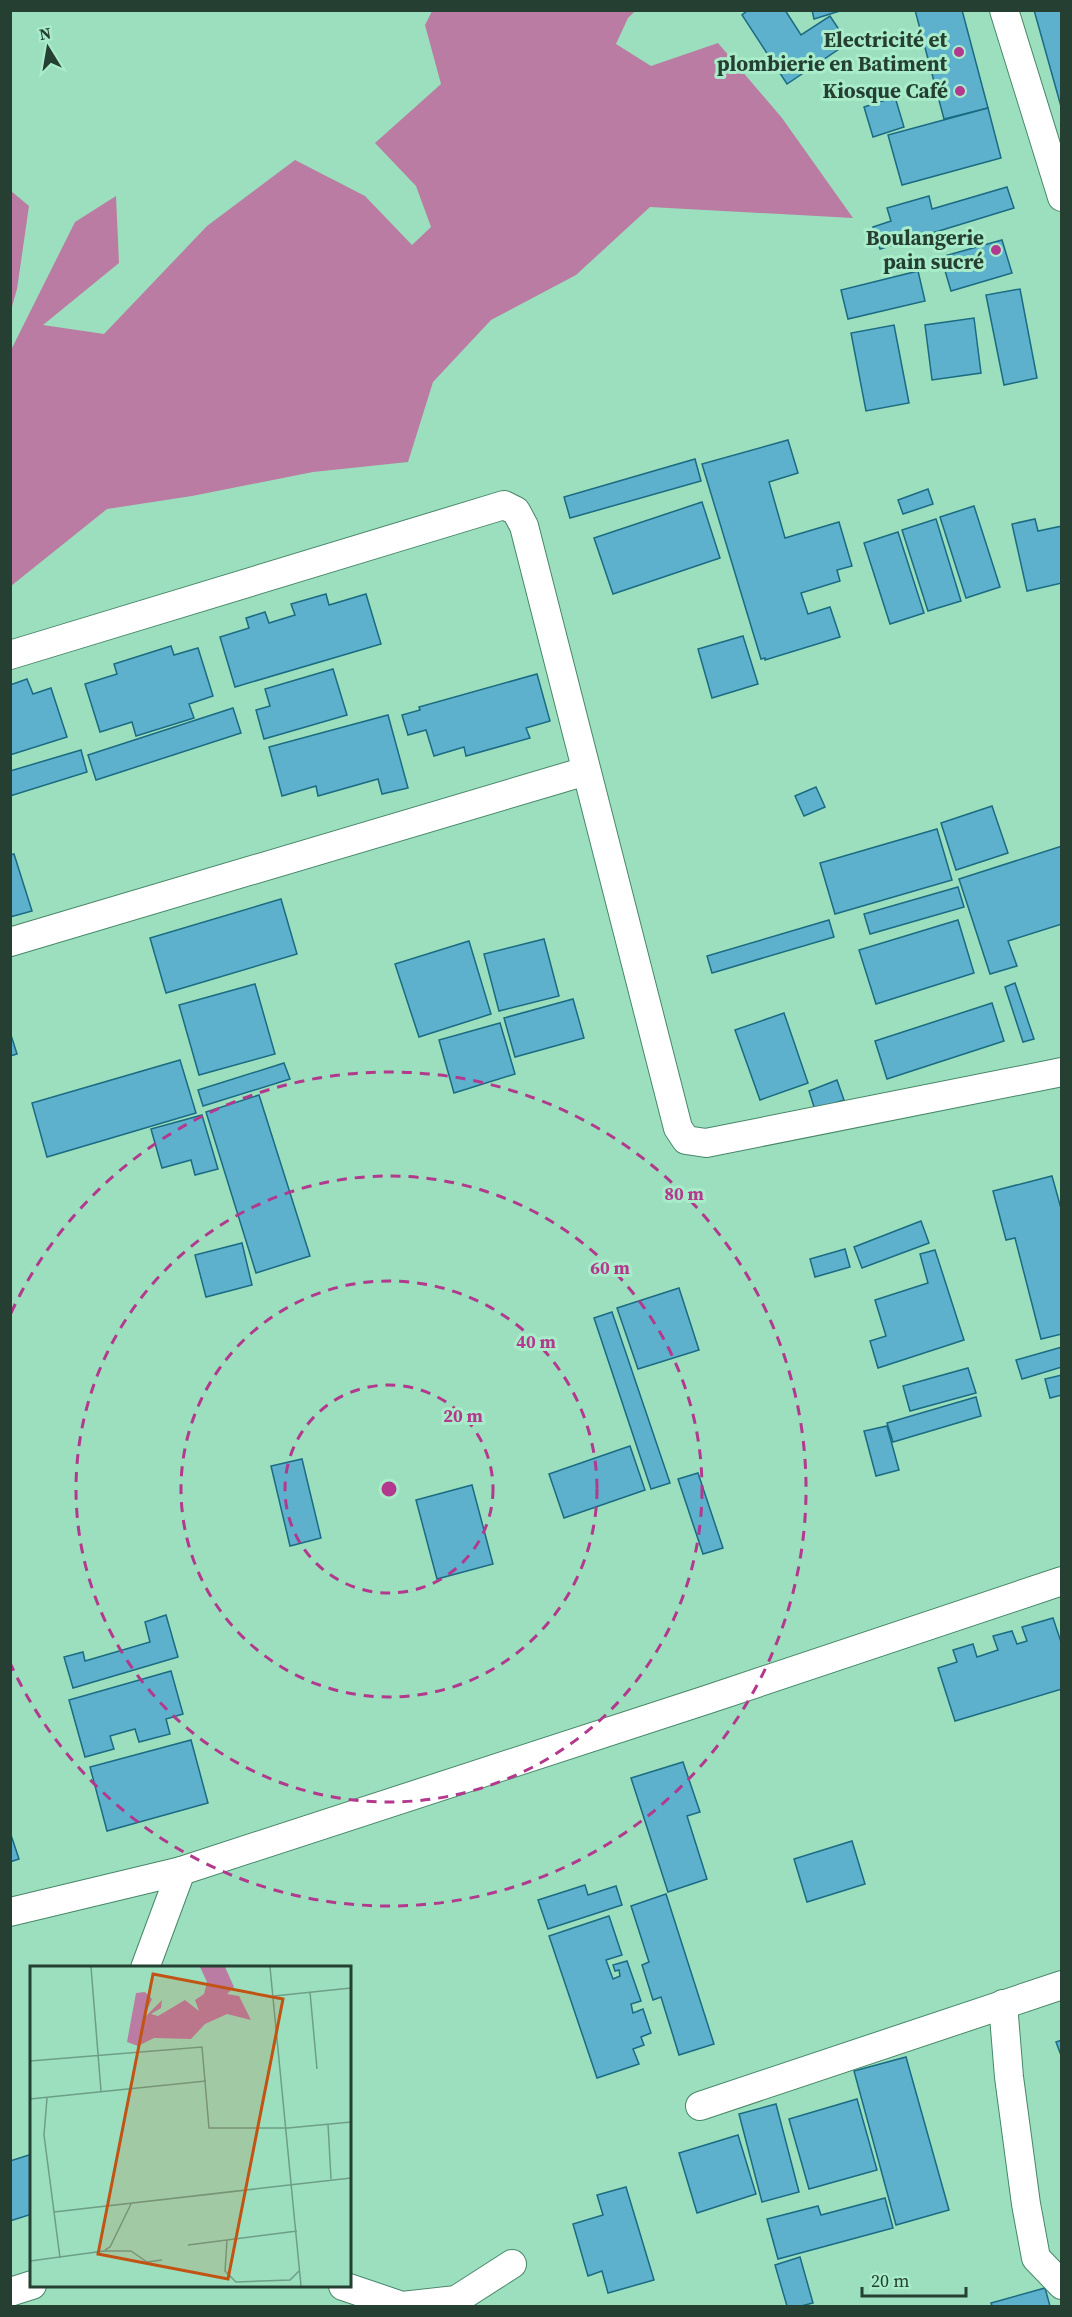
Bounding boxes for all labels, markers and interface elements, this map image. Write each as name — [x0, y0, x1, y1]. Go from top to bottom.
north arrow — [18, 18, 78, 78]
text: N — [37, 21, 53, 45]
place label: Electricité et plombierie en Batiment — [717, 25, 947, 78]
marker: Electricité et plombierie en Batiment — [952, 45, 966, 59]
place label: Kiosque Café — [823, 76, 948, 105]
marker: Kiosque Café — [953, 84, 967, 98]
place label: Boulangerie pain sucré — [866, 223, 984, 276]
marker: Boulangerie pain sucré — [989, 243, 1003, 257]
text: 80 m — [664, 1181, 704, 1206]
text: 60 m — [590, 1255, 630, 1280]
text: 40 m — [516, 1329, 556, 1354]
text: 20 m — [443, 1403, 483, 1428]
centre of rings — [379, 1479, 399, 1499]
inset map — [30, 1966, 351, 2287]
scale bar — [862, 2260, 966, 2298]
text: 20 m — [871, 2268, 909, 2293]

